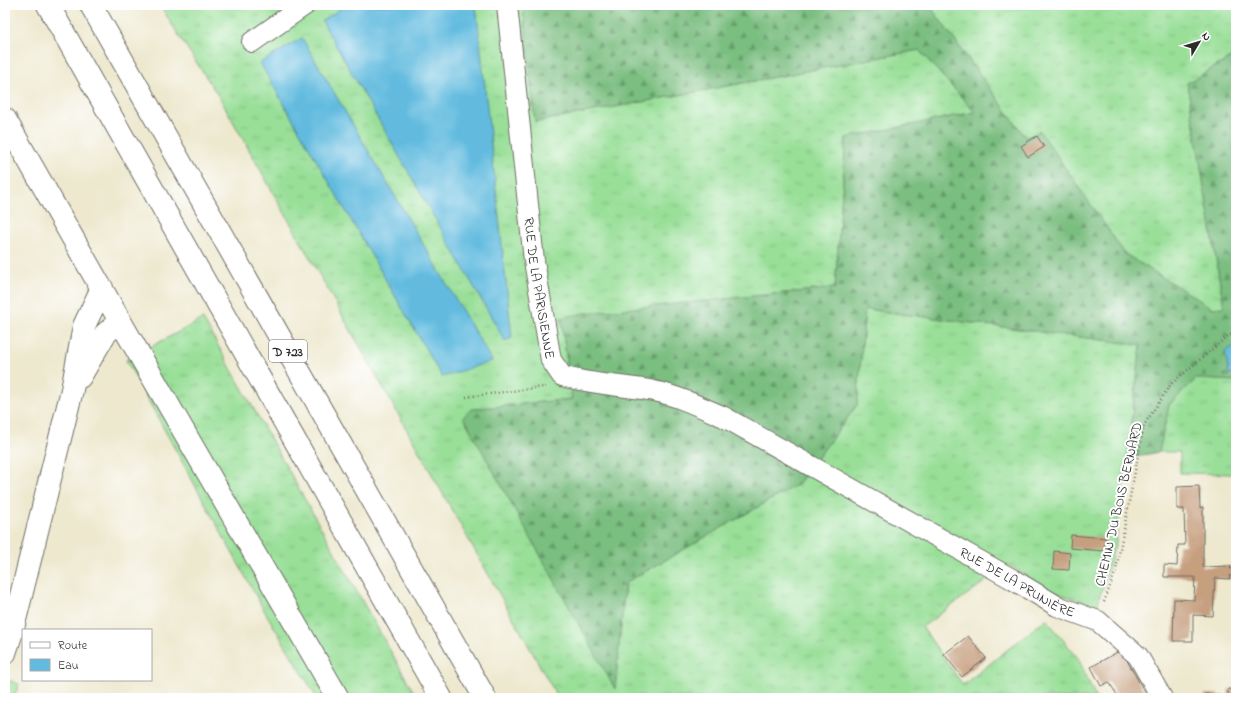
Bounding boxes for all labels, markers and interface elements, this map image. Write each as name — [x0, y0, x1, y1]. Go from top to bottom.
north arrow — [1179, 22, 1219, 62]
text: N — [1197, 29, 1215, 44]
street label: RUE DE LA PARISIENNE — [517, 216, 560, 361]
road number: D 723 — [269, 340, 307, 362]
street label: CHEMIN DU BOIS BERNARD — [1090, 420, 1149, 588]
street label: RUE DE LA PRUNIÈRE — [955, 542, 1077, 624]
legend — [22, 629, 152, 681]
text: Route — [58, 637, 88, 655]
text: Eau — [58, 657, 79, 675]

